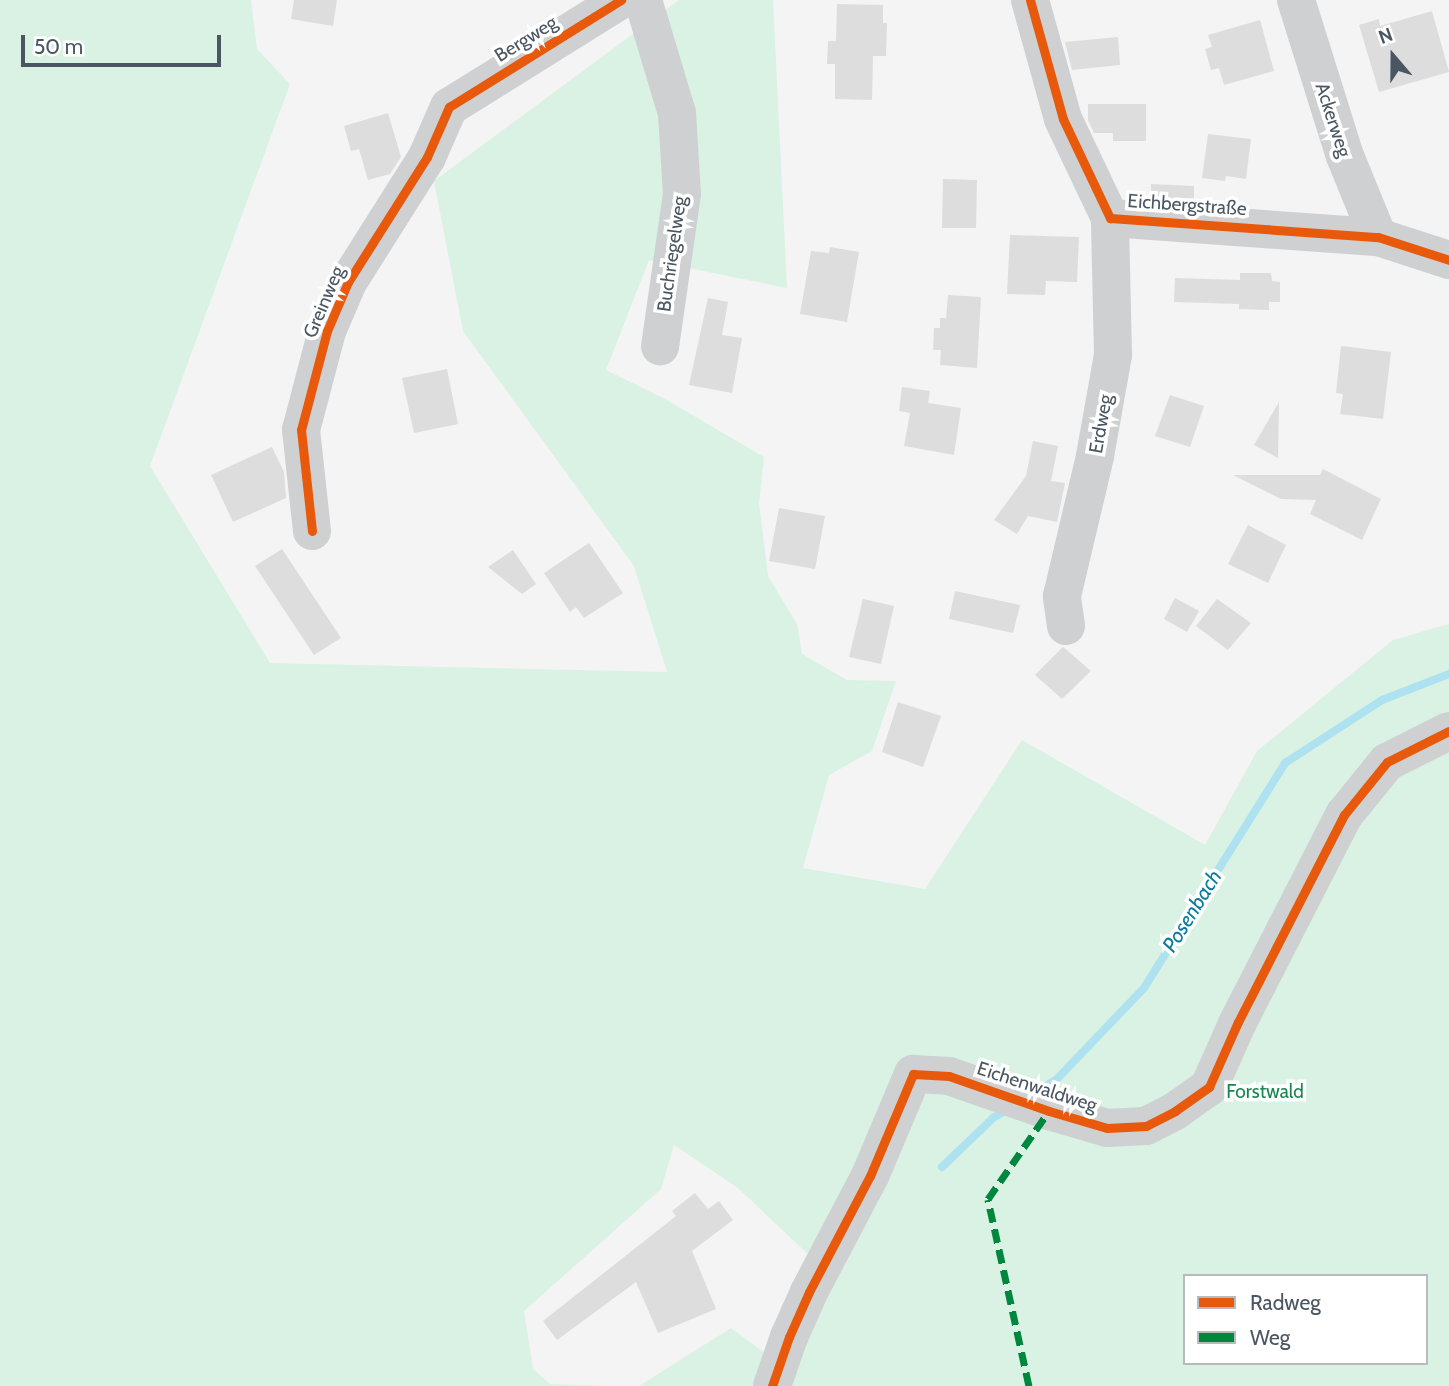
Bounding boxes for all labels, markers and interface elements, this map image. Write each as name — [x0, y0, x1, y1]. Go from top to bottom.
street label: Bergweg — [491, 11, 561, 67]
scale bar — [24, 21, 224, 65]
north arrow — [1358, 21, 1428, 91]
text: N — [1375, 23, 1396, 49]
text: 50 m — [34, 34, 83, 59]
street label: Ackerweg — [1310, 80, 1356, 160]
street label: Eichbergstraße — [1127, 189, 1247, 221]
street label: Buchriegelweg — [653, 195, 691, 313]
street label: Greinweg — [299, 263, 349, 341]
street label: Erdweg — [1085, 393, 1117, 455]
water label: Posenbach — [1157, 865, 1227, 957]
street label: Eichenwaldweg — [974, 1057, 1100, 1117]
park label: Forstwald — [1226, 1081, 1304, 1103]
legend — [1183, 1274, 1428, 1365]
text: Radweg — [1250, 1290, 1321, 1315]
text: Weg — [1250, 1325, 1290, 1350]

